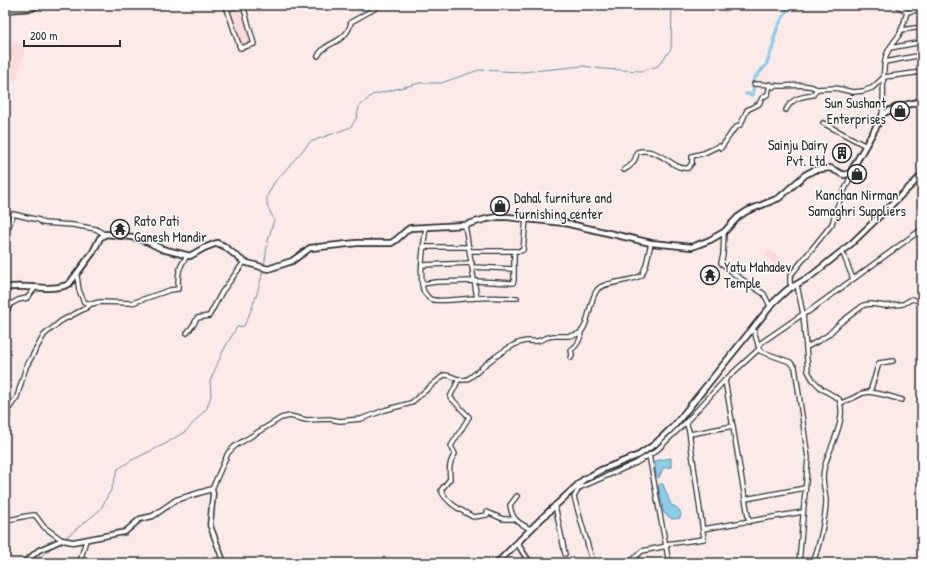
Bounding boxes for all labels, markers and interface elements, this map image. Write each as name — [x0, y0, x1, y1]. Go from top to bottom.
scale bar — [24, 22, 120, 48]
text: 200 m — [30, 27, 57, 44]
place label: Sun Sushant Enterprises — [824, 93, 886, 129]
shop icon: Sun Sushant Enterprises — [889, 100, 911, 122]
place label: Sainju Dairy Pvt. Ltd. — [768, 135, 828, 170]
building icon: Sainju Dairy Pvt. Ltd. — [831, 142, 853, 164]
shop icon: Kanchan Nirman Samaghri Suppliers — [846, 163, 868, 185]
place label: Kanchan Nirman Samaghri Suppliers — [808, 185, 906, 221]
place label: Dahal furniture and furnishing center — [514, 188, 612, 224]
shop icon: Dahal furniture and furnishing center — [489, 195, 511, 217]
place label: Rato Pati Ganesh Mandir — [134, 211, 207, 246]
temple icon: Rato Pati Ganesh Mandir — [109, 218, 131, 240]
place label: Yatu Mahadev Temple — [724, 257, 792, 293]
temple icon: Yatu Mahadev Temple — [699, 264, 721, 286]

